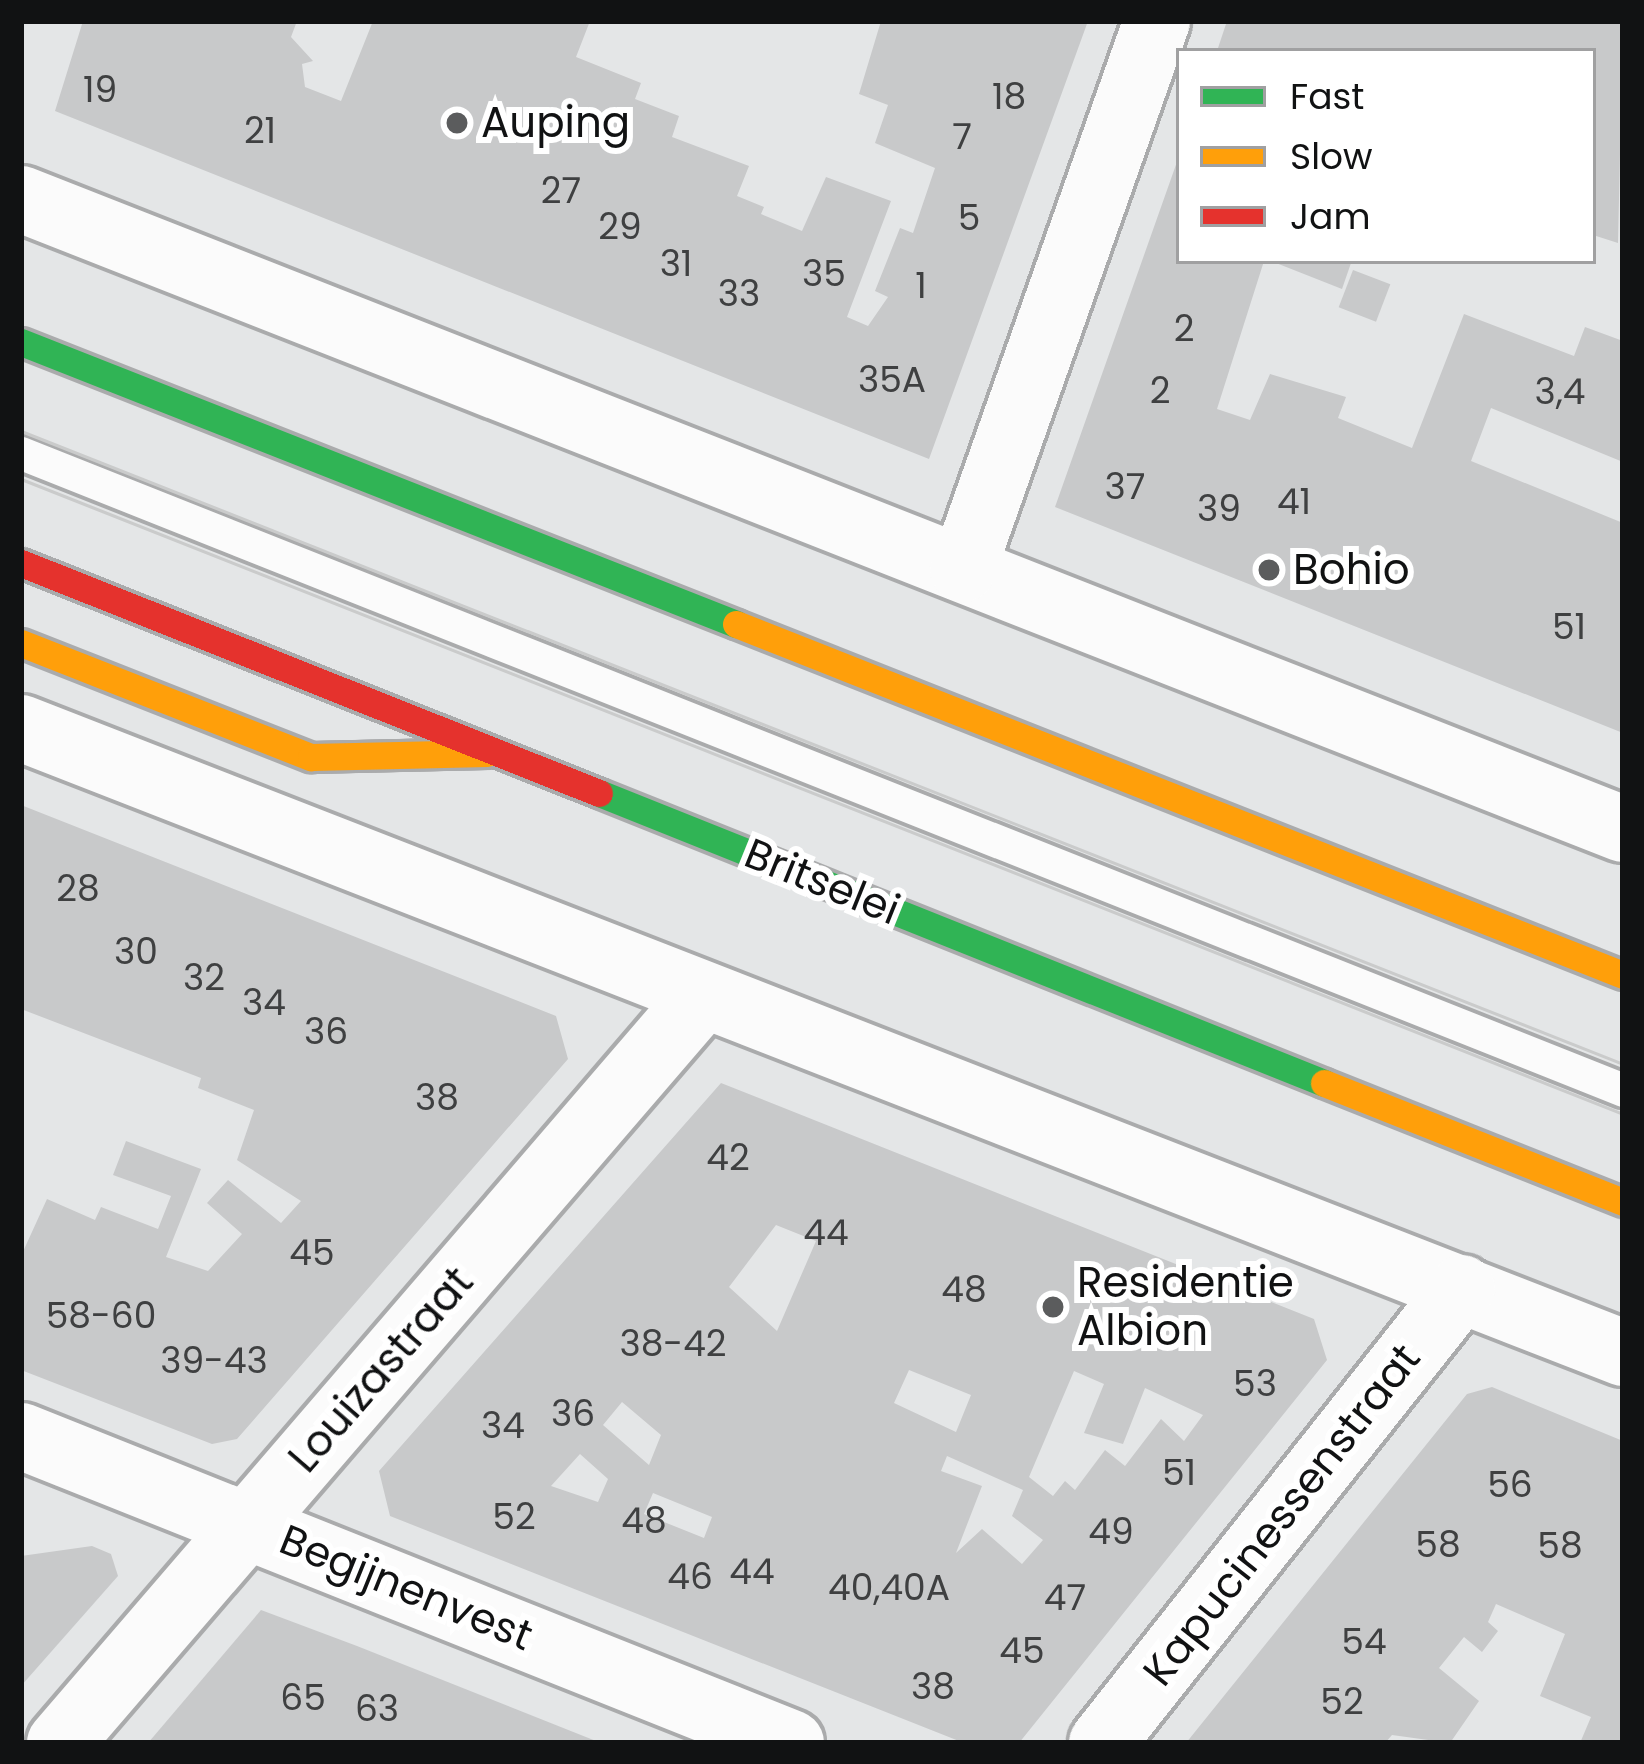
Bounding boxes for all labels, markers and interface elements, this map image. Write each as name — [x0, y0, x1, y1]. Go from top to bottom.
legend — [1176, 48, 1596, 264]
house number: 19 — [83, 68, 117, 112]
text: Fast — [1290, 71, 1364, 122]
house number: 18 — [992, 75, 1026, 119]
place label: Auping — [481, 98, 630, 148]
house number: 21 — [244, 109, 276, 153]
marker: Auping — [444, 110, 470, 136]
house number: 7 — [952, 115, 972, 159]
text: Slow — [1290, 131, 1373, 182]
house number: 27 — [541, 169, 581, 213]
text: Jam — [1290, 191, 1371, 242]
house number: 5 — [958, 196, 980, 240]
house number: 29 — [598, 205, 642, 249]
house number: 31 — [660, 242, 692, 286]
house number: 35 — [802, 252, 846, 296]
house number: 1 — [915, 264, 927, 308]
house number: 33 — [718, 272, 760, 316]
house number: 2 — [1174, 307, 1194, 351]
house number: 35A — [858, 358, 926, 402]
house number: 2 — [1150, 369, 1170, 413]
house number: 3,4 — [1535, 370, 1585, 414]
house number: 37 — [1105, 465, 1145, 509]
house number: 41 — [1277, 480, 1311, 524]
house number: 39 — [1197, 487, 1241, 531]
place label: Bohio — [1293, 545, 1410, 595]
marker: Bohio — [1256, 557, 1282, 583]
house number: 51 — [1552, 605, 1586, 649]
street label: Britselei — [738, 828, 906, 936]
house number: 28 — [56, 867, 100, 911]
house number: 30 — [114, 930, 158, 974]
house number: 32 — [183, 956, 225, 1000]
house number: 34 — [242, 981, 286, 1025]
house number: 36 — [304, 1010, 348, 1054]
house number: 38 — [415, 1076, 459, 1120]
house number: 42 — [706, 1136, 750, 1180]
house number: 44 — [803, 1211, 849, 1255]
house number: 45 — [289, 1231, 335, 1275]
street label: Louizastraat — [278, 1257, 484, 1483]
place label: Residentie Albion — [1077, 1258, 1294, 1356]
house number: 48 — [941, 1268, 987, 1312]
house number: 58-60 — [46, 1294, 156, 1338]
marker: Residentie Albion — [1040, 1294, 1066, 1320]
house number: 38-42 — [619, 1322, 727, 1366]
street label: Kapucinessenstraat — [1133, 1334, 1431, 1696]
house number: 39-43 — [160, 1339, 268, 1383]
house number: 53 — [1233, 1362, 1277, 1406]
house number: 36 — [551, 1392, 595, 1436]
house number: 34 — [481, 1404, 525, 1448]
house number: 51 — [1162, 1451, 1196, 1495]
house number: 56 — [1487, 1463, 1533, 1507]
house number: 52 — [492, 1495, 536, 1539]
house number: 48 — [621, 1499, 667, 1543]
house number: 49 — [1088, 1510, 1134, 1554]
street label: Begijnenvest — [273, 1515, 539, 1661]
house number: 58 — [1415, 1523, 1461, 1567]
house number: 58 — [1537, 1524, 1583, 1568]
house number: 44 — [729, 1550, 775, 1594]
house number: 46 — [667, 1555, 713, 1599]
house number: 40,40A — [828, 1566, 950, 1610]
house number: 47 — [1044, 1576, 1086, 1620]
house number: 54 — [1341, 1620, 1387, 1664]
house number: 45 — [999, 1629, 1045, 1673]
house number: 38 — [911, 1665, 955, 1709]
house number: 65 — [280, 1676, 326, 1720]
house number: 52 — [1320, 1680, 1364, 1724]
house number: 63 — [355, 1687, 399, 1731]

